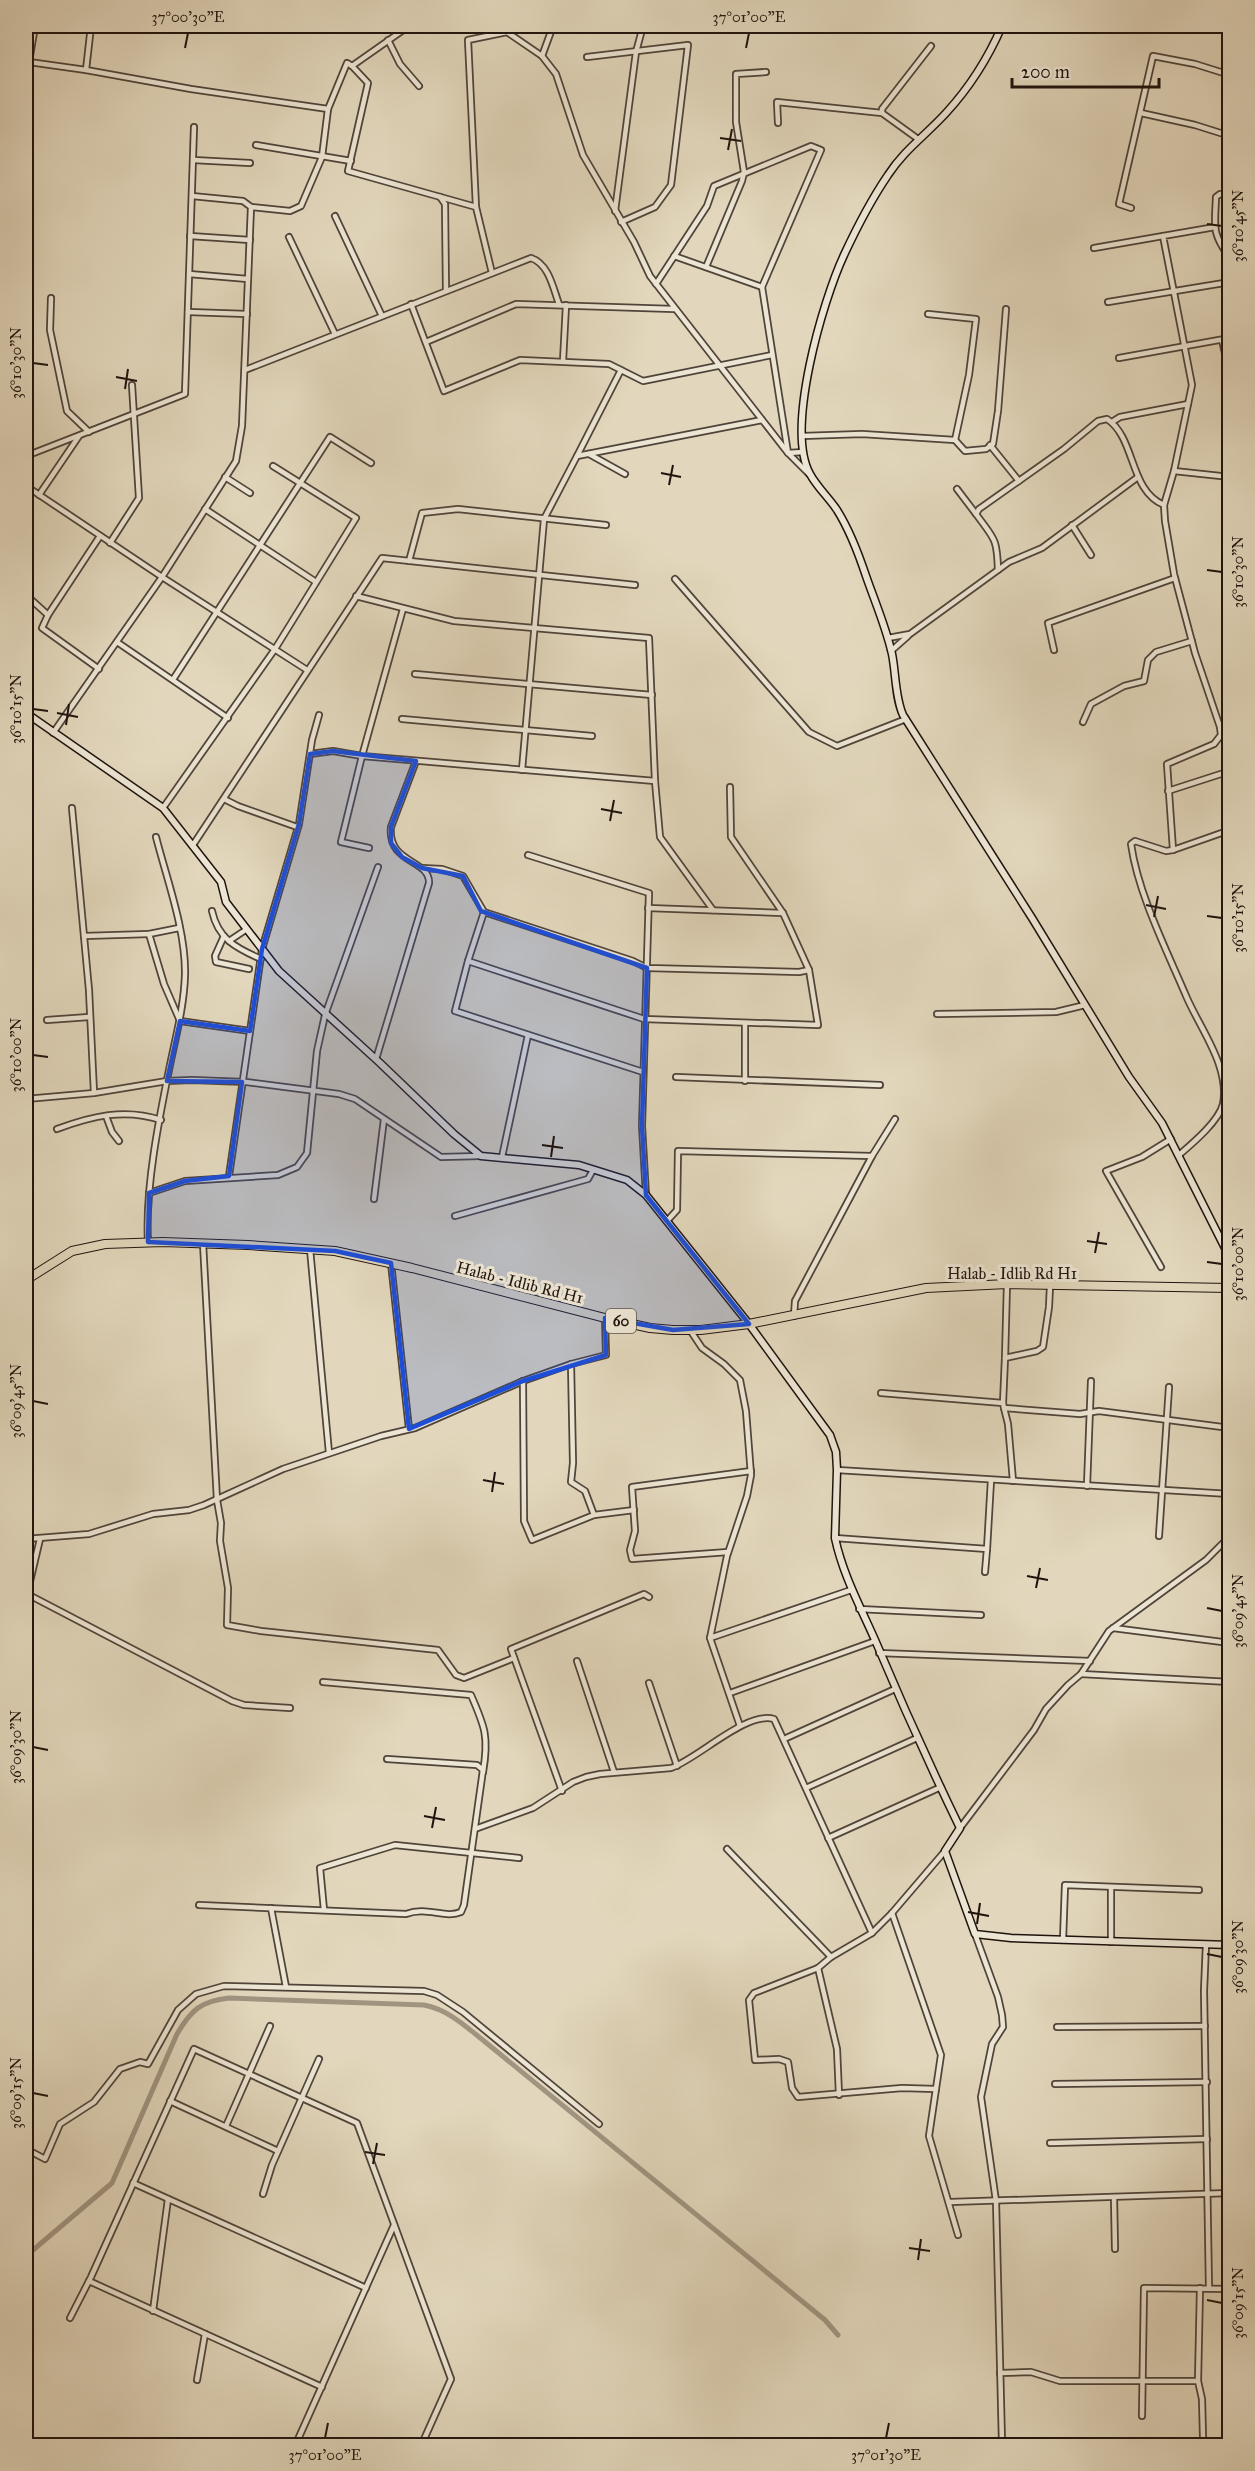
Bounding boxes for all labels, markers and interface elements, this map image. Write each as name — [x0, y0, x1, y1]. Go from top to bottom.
text: 37°00'30"E — [151, 8, 225, 26]
text: 37°01'00"E — [713, 8, 786, 26]
scale bar — [1012, 51, 1159, 89]
text: 200 m — [1021, 61, 1070, 83]
text: 36°10'45"N — [1229, 189, 1247, 262]
text: 36°10'30"N — [7, 327, 25, 399]
text: 36°10'30"N — [1229, 536, 1247, 608]
text: 36°10'15"N — [7, 674, 25, 744]
text: 36°10'15"N — [1229, 883, 1247, 953]
text: 36°10'00"N — [7, 1017, 25, 1092]
text: 36°10'00"N — [1229, 1226, 1247, 1301]
street label: Halab - Idlib Rd H1 — [454, 1258, 585, 1307]
street label: Halab - Idlib Rd H1 — [947, 1264, 1077, 1283]
road number: 60 — [606, 1309, 636, 1333]
text: 36°09'45"N — [7, 1363, 25, 1438]
text: 36°09'45"N — [1229, 1573, 1247, 1648]
text: 36°09'30"N — [7, 1710, 25, 1784]
text: 36°09'30"N — [1229, 1920, 1247, 1994]
text: 36°09'15"N — [7, 2057, 25, 2129]
text: 36°09'15"N — [1229, 2267, 1247, 2339]
text: 37°01'00"E — [289, 2446, 362, 2464]
text: 37°01'30"E — [851, 2446, 921, 2464]

